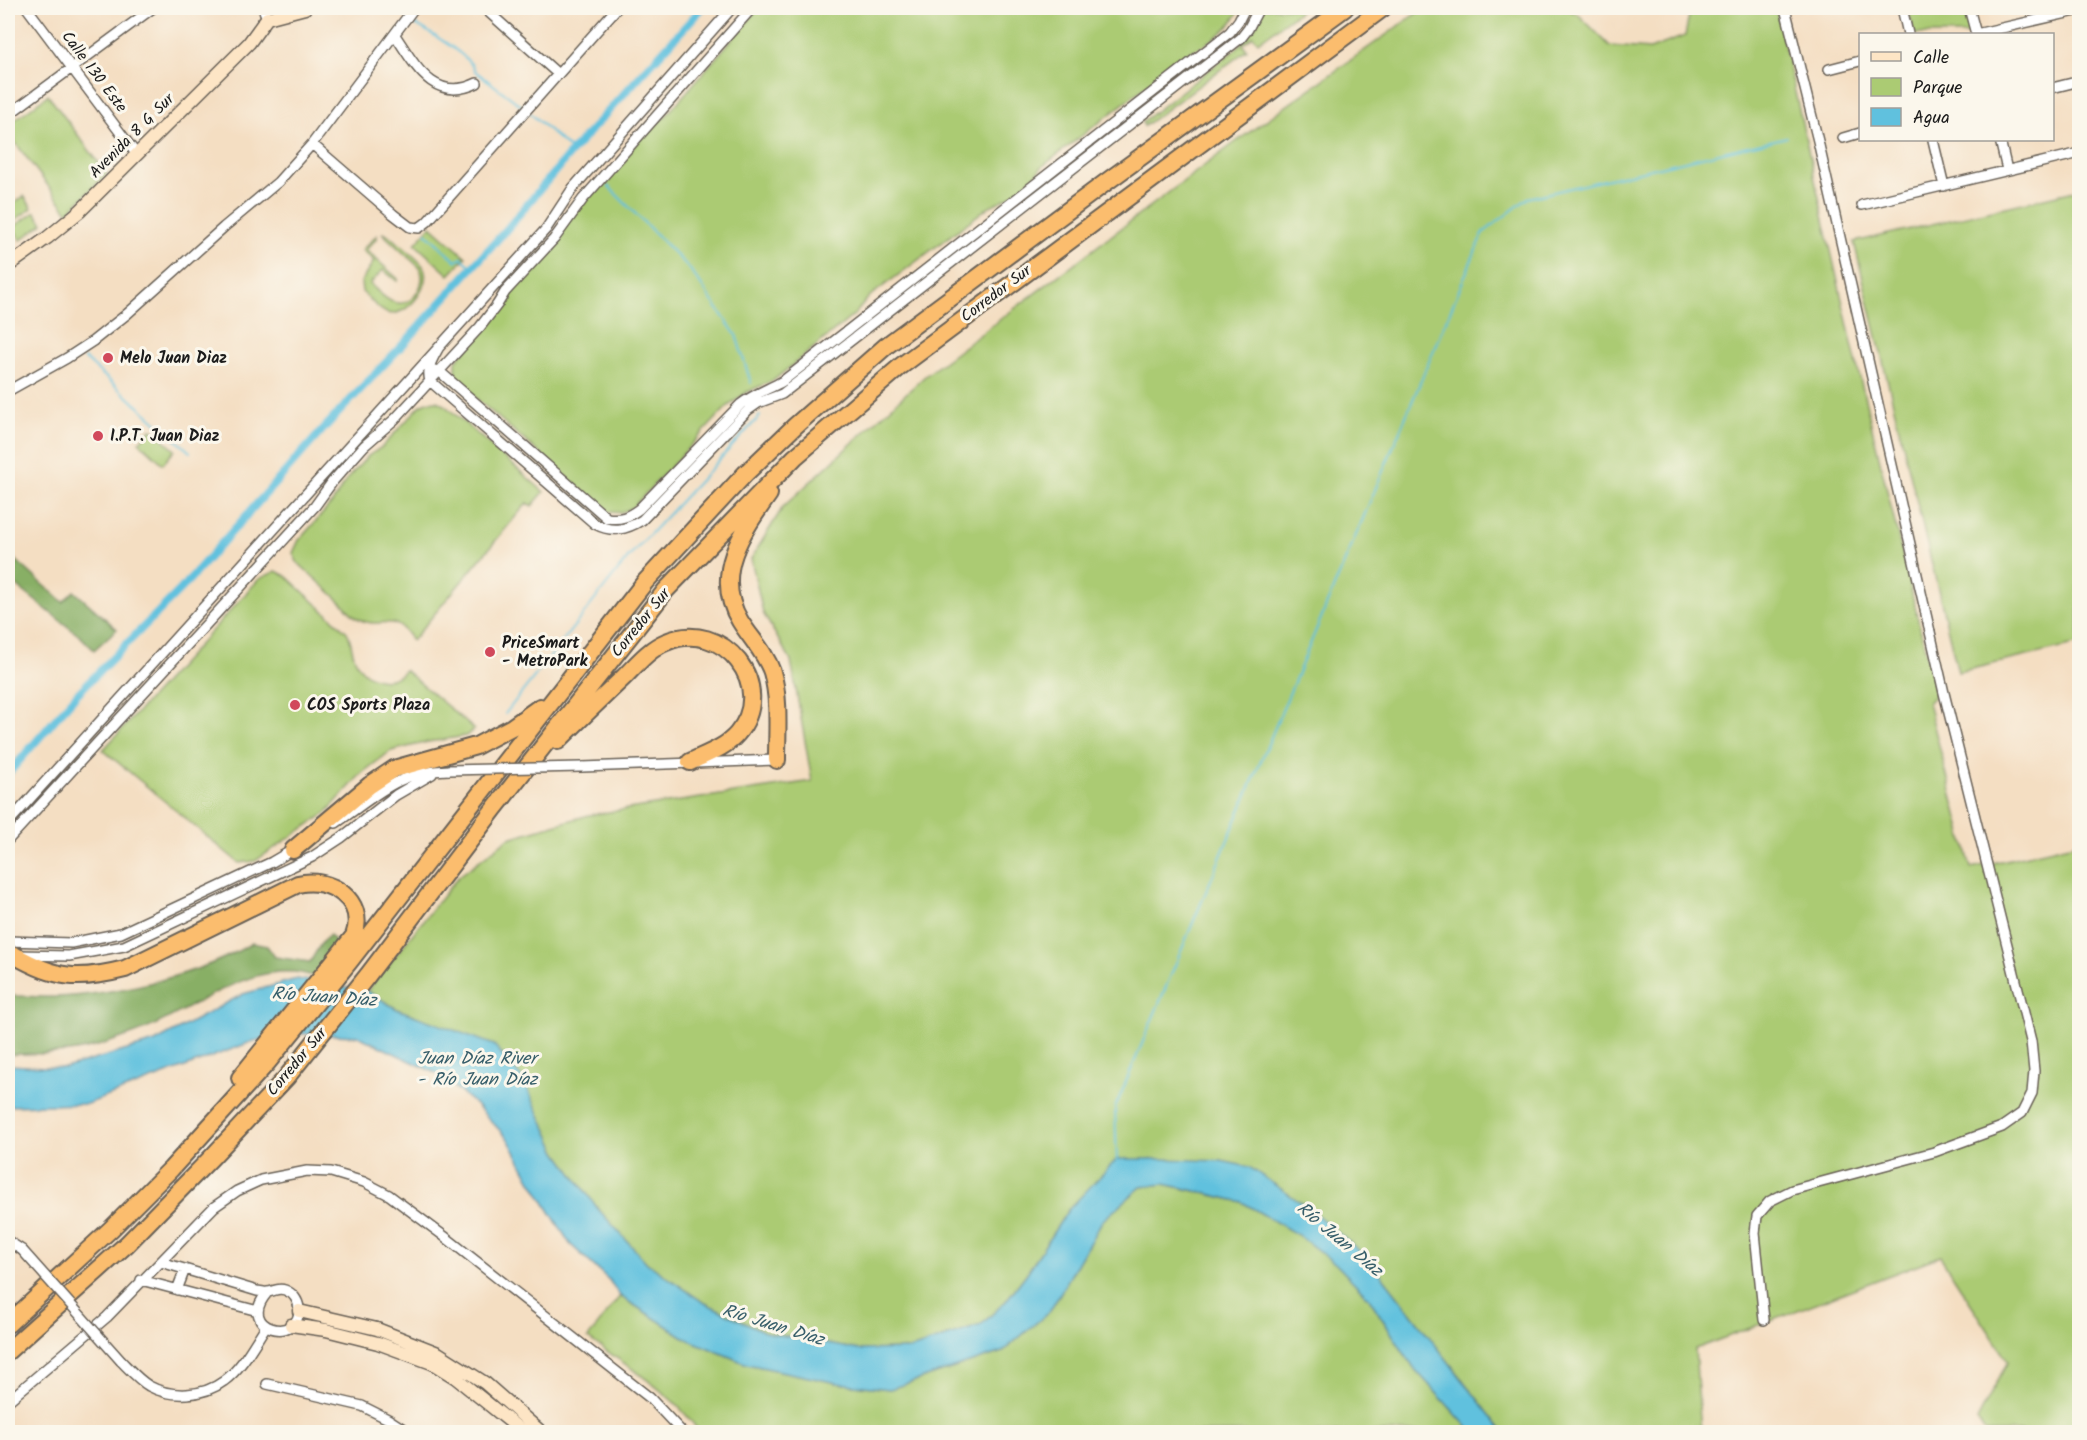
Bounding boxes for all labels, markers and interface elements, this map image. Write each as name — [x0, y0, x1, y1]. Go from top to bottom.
street label: Calle 130 Este — [55, 26, 133, 118]
legend — [1859, 33, 2054, 141]
text: Calle — [1913, 44, 1949, 73]
text: Parque — [1913, 74, 1962, 103]
street label: Avenida 8 G Sur — [84, 86, 182, 184]
text: Agua — [1913, 104, 1950, 133]
street label: Corredor Sur — [955, 258, 1038, 329]
place label: Melo Juan Diaz — [120, 346, 227, 371]
marker: Melo Juan Diaz — [101, 351, 115, 365]
place label: I.P.T. Juan Diaz — [110, 424, 220, 449]
marker: I.P.T. Juan Diaz — [91, 429, 105, 443]
street label: Corredor Sur — [605, 582, 678, 663]
place label: PriceSmart - MetroPark — [502, 631, 589, 674]
marker: PriceSmart - MetroPark — [483, 645, 497, 659]
place label: COS Sports Plaza — [307, 693, 430, 718]
marker: COS Sports Plaza — [288, 698, 302, 712]
water label: Río Juan Díaz — [271, 980, 379, 1016]
street label: Corredor Sur — [261, 1021, 334, 1102]
water label: Juan Díaz River - Río Juan Díaz — [417, 1045, 540, 1095]
water label: Río Juan Díaz — [1290, 1195, 1390, 1286]
water label: Río Juan Díaz — [719, 1297, 829, 1356]

